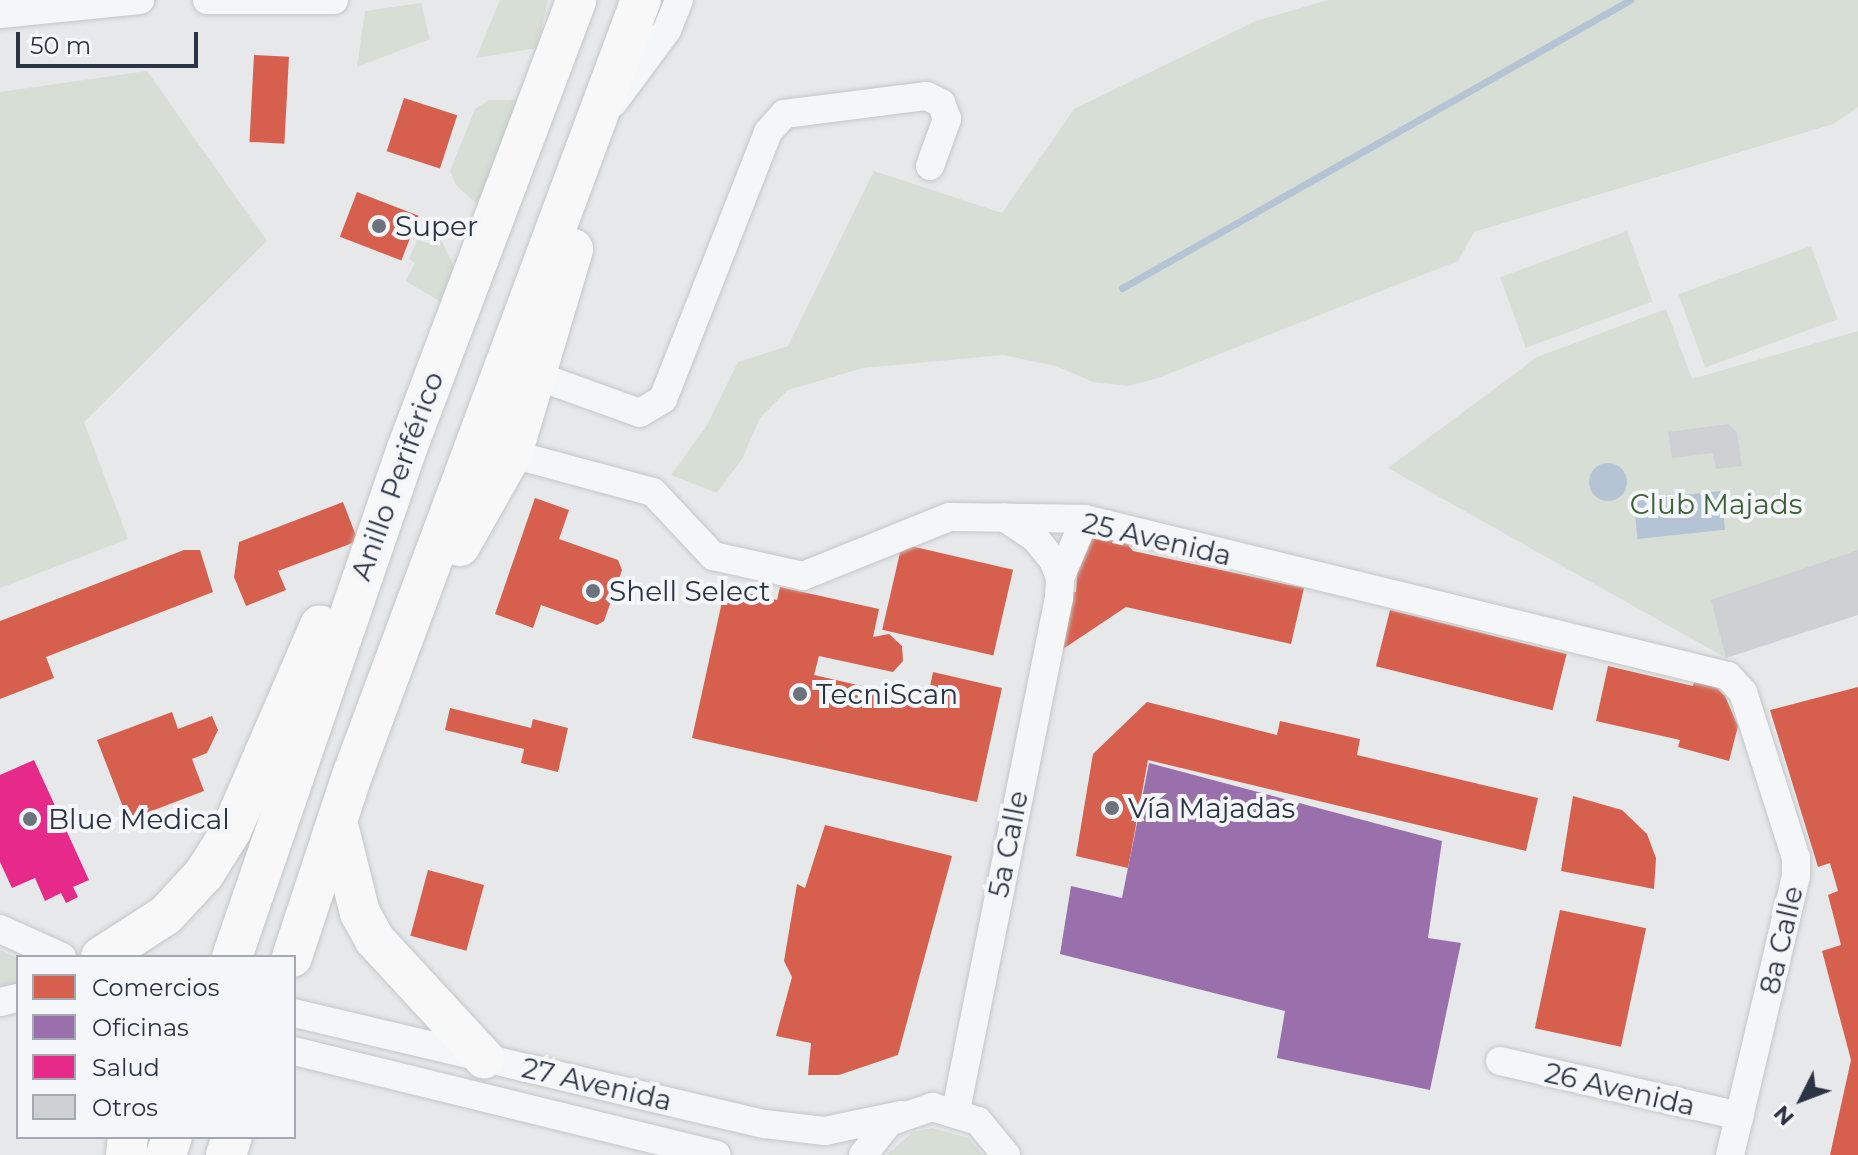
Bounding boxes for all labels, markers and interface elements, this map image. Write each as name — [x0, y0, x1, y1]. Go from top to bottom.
scale bar — [20, 16, 202, 66]
text: 50 m — [30, 31, 91, 60]
place label: Super — [395, 209, 478, 243]
marker: Super — [370, 217, 388, 235]
street label: Anillo Periférico — [344, 367, 450, 585]
park label: Club Majads — [1630, 487, 1802, 521]
street label: 25 Avenida — [1079, 506, 1235, 572]
place label: Shell Select — [609, 574, 770, 608]
marker: Shell Select — [584, 582, 602, 600]
place label: TecniScan — [816, 677, 958, 711]
marker: TecniScan — [791, 685, 809, 703]
street label: 5a Calle — [981, 788, 1035, 900]
place label: Vía Majadas — [1128, 791, 1295, 825]
marker: Vía Majadas — [1103, 799, 1121, 817]
place label: Blue Medical — [48, 802, 230, 836]
marker: Blue Medical — [19, 808, 41, 830]
street label: 8a Calle — [1752, 883, 1810, 997]
legend — [16, 955, 296, 1139]
text: Comercios — [92, 973, 219, 1002]
text: Oficinas — [92, 1013, 189, 1042]
street label: 27 Avenida — [519, 1050, 675, 1118]
text: Salud — [92, 1053, 160, 1082]
street label: 26 Avenida — [1542, 1055, 1698, 1123]
north arrow — [1762, 1059, 1842, 1139]
text: Otros — [92, 1093, 158, 1122]
text: N — [1768, 1100, 1800, 1131]

